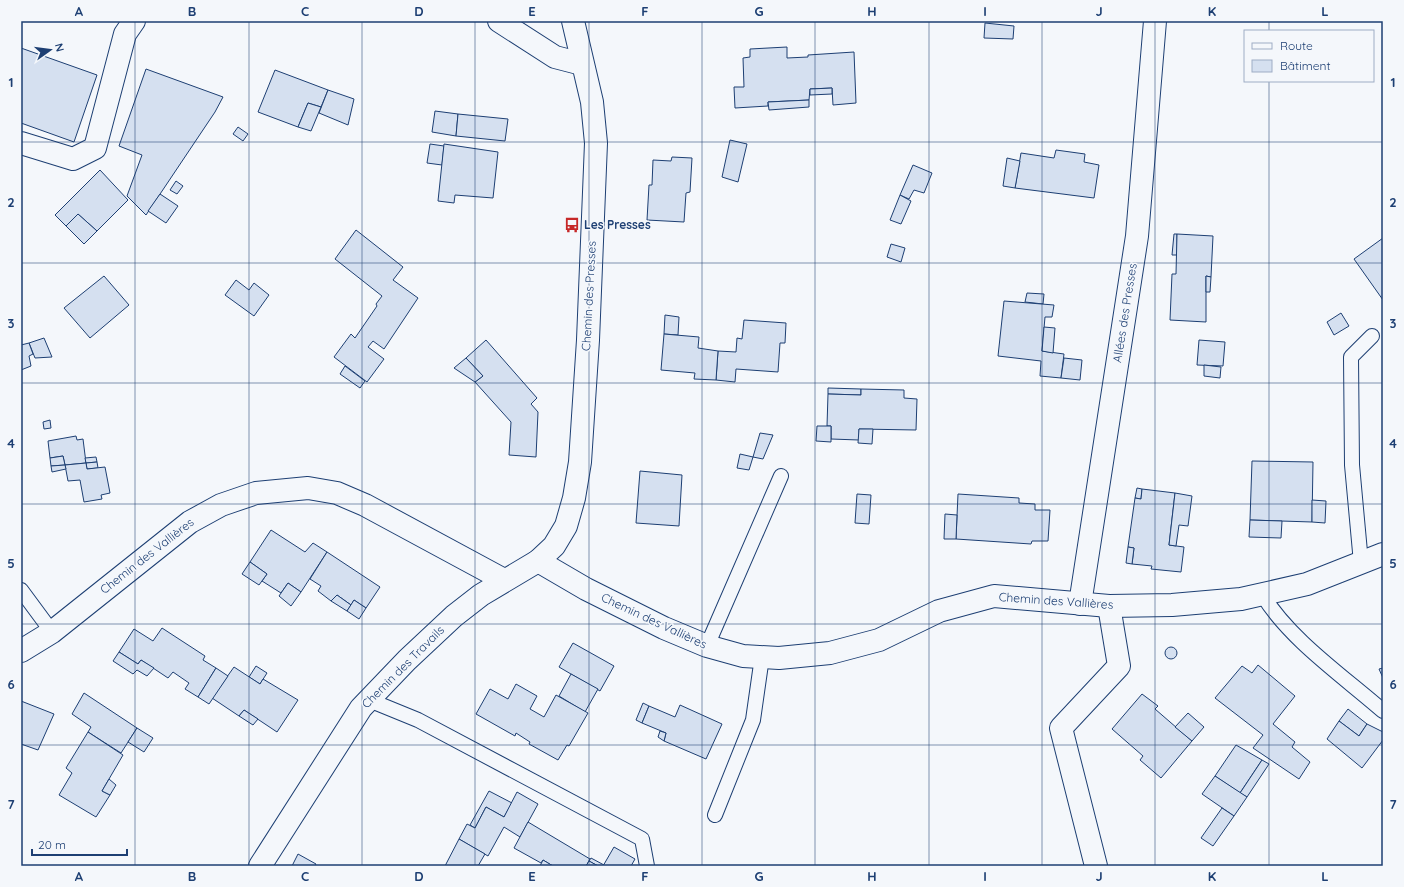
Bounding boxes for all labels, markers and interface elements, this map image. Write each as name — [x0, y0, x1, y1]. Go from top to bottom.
text: A — [75, 3, 84, 19]
text: B — [188, 3, 196, 19]
text: C — [301, 3, 309, 19]
text: D — [414, 3, 424, 19]
text: E — [528, 3, 536, 19]
text: F — [641, 3, 649, 19]
text: G — [754, 3, 764, 19]
text: H — [867, 3, 877, 19]
text: I — [983, 3, 987, 19]
text: J — [1095, 3, 1103, 19]
text: K — [1208, 3, 1217, 19]
text: L — [1321, 3, 1329, 19]
north arrow — [30, 30, 70, 70]
legend — [1244, 30, 1374, 82]
text: Route — [1280, 38, 1313, 53]
text: N — [52, 42, 67, 53]
text: Bâtiment — [1280, 58, 1330, 73]
text: 1 — [8, 74, 14, 90]
text: 1 — [1390, 74, 1396, 90]
text: 2 — [7, 194, 15, 210]
text: 2 — [1389, 194, 1397, 210]
bus stop icon: Les Presses — [563, 216, 581, 234]
place label: Les Presses — [584, 217, 651, 232]
street label: Chemin des Presses — [578, 240, 599, 351]
street label: Allées des Presses — [1109, 262, 1140, 364]
text: 3 — [8, 315, 15, 331]
text: 3 — [1390, 315, 1397, 331]
text: 4 — [7, 435, 15, 451]
text: 4 — [1389, 435, 1397, 451]
street label: Chemin des Vallières — [97, 514, 197, 597]
text: 5 — [7, 555, 15, 571]
text: 5 — [1389, 555, 1397, 571]
street label: Chemin des Vallières — [599, 589, 710, 652]
street label: Chemin des Vallières — [998, 589, 1114, 612]
street label: Chemin des Travails — [358, 622, 447, 711]
text: 6 — [7, 676, 15, 692]
text: 6 — [1389, 676, 1397, 692]
text: 7 — [7, 796, 15, 812]
text: 7 — [1389, 796, 1397, 812]
scale bar — [32, 831, 127, 857]
text: 20 m — [38, 837, 66, 852]
text: A — [75, 868, 84, 884]
text: B — [188, 868, 196, 884]
text: C — [301, 868, 309, 884]
text: D — [414, 868, 424, 884]
text: E — [528, 868, 536, 884]
text: F — [641, 868, 649, 884]
text: G — [754, 868, 764, 884]
text: H — [867, 868, 877, 884]
text: I — [983, 868, 987, 884]
text: J — [1095, 868, 1103, 884]
text: K — [1208, 868, 1217, 884]
text: L — [1321, 868, 1329, 884]

